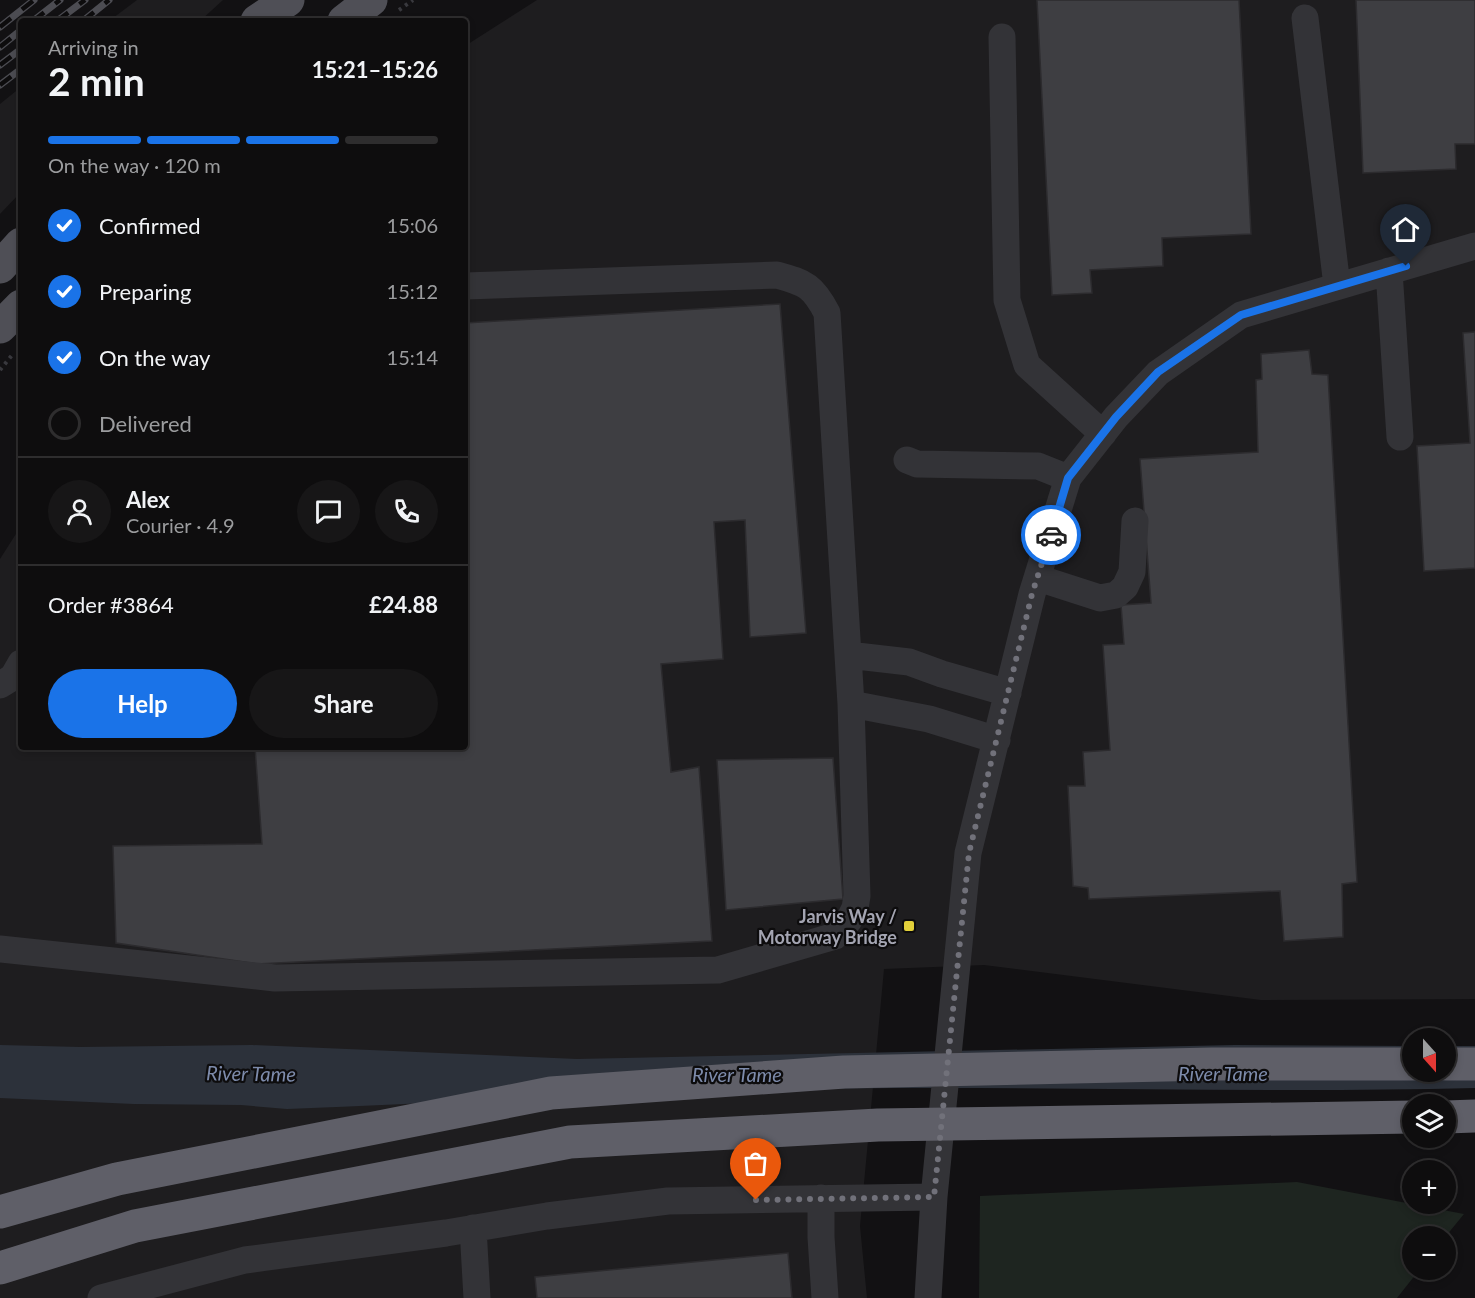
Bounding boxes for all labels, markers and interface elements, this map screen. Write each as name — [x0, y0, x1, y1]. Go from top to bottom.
text: Arriving in — [48, 35, 139, 59]
text: 15:21–15:26 — [312, 56, 438, 83]
text: 2 min — [48, 58, 145, 104]
text: On the way · 120 m — [48, 153, 221, 177]
pin — [1380, 204, 1431, 266]
icon: check — [48, 209, 81, 242]
text: Confirmed — [99, 212, 201, 239]
text: 15:06 — [387, 213, 438, 237]
icon: home — [1389, 213, 1422, 246]
icon: check — [48, 275, 81, 308]
text: Preparing — [99, 278, 191, 305]
text: 15:12 — [387, 279, 438, 303]
icon: check — [48, 341, 81, 374]
text: On the way — [99, 344, 210, 371]
text: 15:14 — [387, 345, 438, 369]
text: Delivered — [99, 410, 192, 437]
button: person — [48, 480, 111, 543]
button: chat — [297, 480, 360, 543]
button: phone — [375, 480, 438, 543]
text: Alex — [126, 486, 170, 513]
courier — [1021, 505, 1081, 565]
text: Courier · 4.9 — [126, 513, 235, 537]
icon: car — [1035, 519, 1068, 552]
text: Order #3864 — [48, 591, 174, 618]
text: £24.88 — [369, 591, 438, 618]
button: Help — [48, 669, 237, 738]
button: Share — [249, 669, 438, 738]
place label: Jarvis Way / Motorway Bridge — [758, 905, 897, 948]
marker: Jarvis Way / Motorway Bridge — [902, 919, 916, 933]
north arrow — [1402, 1028, 1456, 1082]
map controls — [1402, 1028, 1456, 1280]
water label: River Tame — [206, 1060, 296, 1086]
water label: River Tame — [1178, 1061, 1268, 1085]
water label: River Tame — [692, 1062, 782, 1086]
button: layers — [1402, 1094, 1456, 1148]
pin — [730, 1138, 781, 1200]
icon: bag — [739, 1147, 772, 1180]
button: + — [1402, 1160, 1456, 1214]
button: − — [1402, 1226, 1456, 1280]

